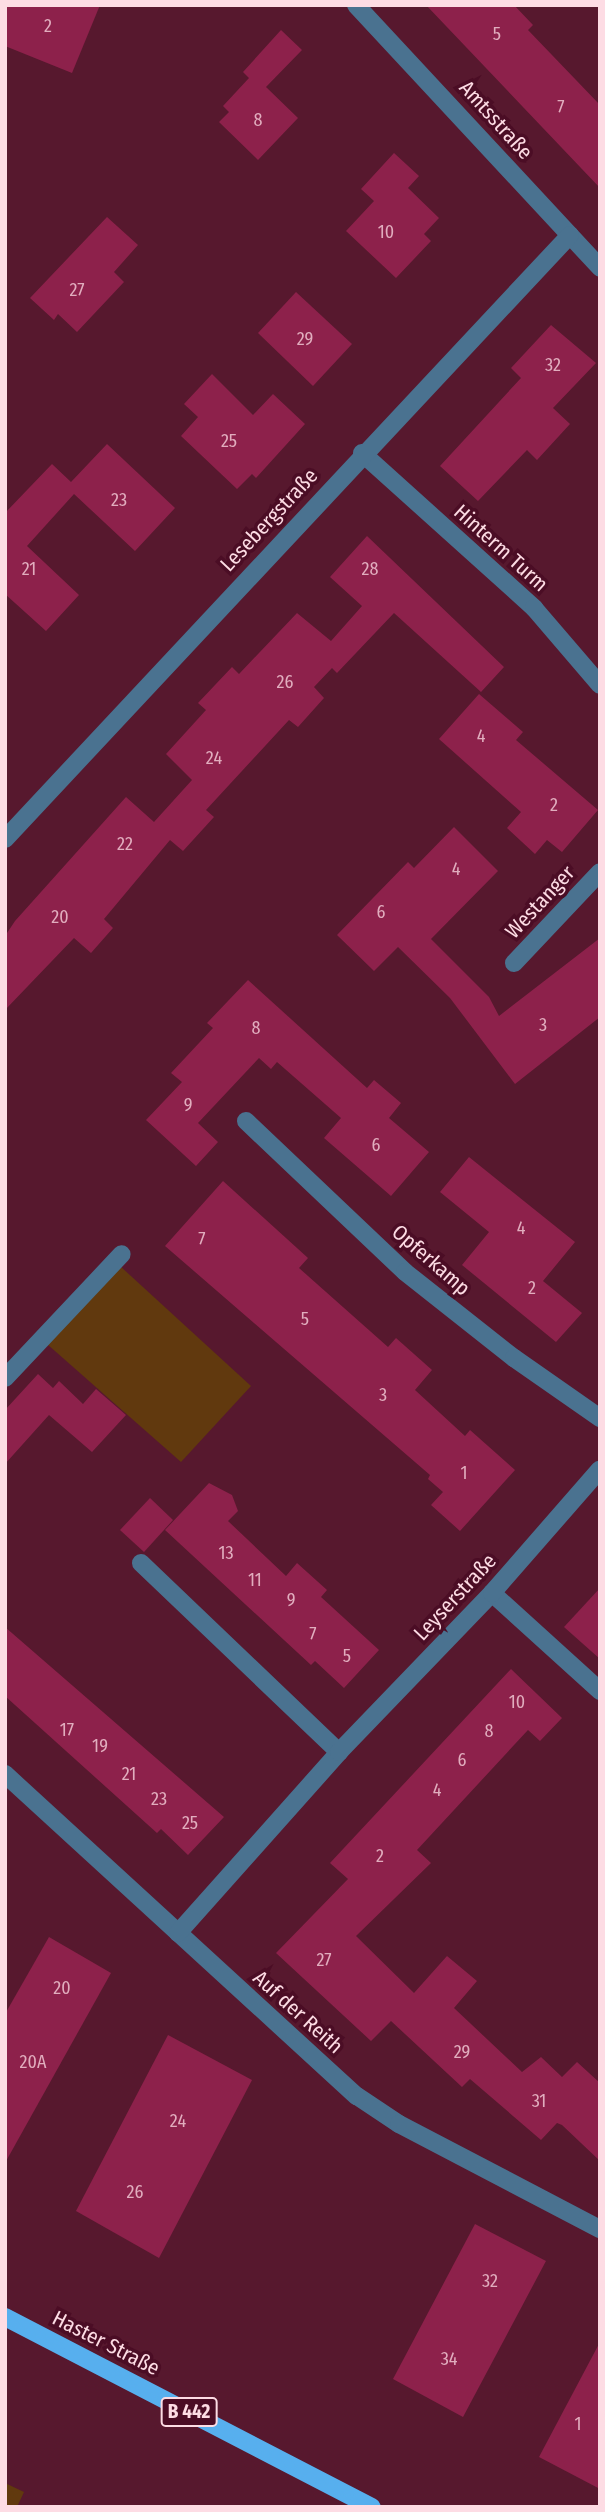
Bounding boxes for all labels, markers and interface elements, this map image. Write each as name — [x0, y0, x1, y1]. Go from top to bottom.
house number: 2 — [44, 15, 52, 37]
house number: 5 — [493, 23, 501, 45]
street label: Amtsstraße — [454, 75, 538, 165]
house number: 7 — [557, 96, 565, 118]
house number: 8 — [254, 109, 262, 131]
house number: 10 — [378, 221, 394, 243]
house number: 27 — [69, 279, 85, 301]
house number: 29 — [297, 328, 313, 350]
house number: 32 — [545, 354, 561, 376]
house number: 25 — [221, 430, 237, 452]
street label: Lesebergstraße — [215, 463, 323, 577]
house number: 23 — [111, 489, 127, 511]
street label: Hinterm Turm — [449, 499, 553, 597]
house number: 21 — [22, 558, 36, 580]
house number: 28 — [362, 558, 378, 580]
house number: 26 — [277, 671, 293, 693]
house number: 4 — [477, 725, 485, 747]
house number: 24 — [206, 747, 222, 769]
house number: 2 — [550, 794, 558, 816]
house number: 22 — [117, 833, 133, 855]
house number: 4 — [452, 858, 460, 880]
street label: Westanger — [500, 860, 580, 944]
house number: 6 — [377, 901, 385, 923]
house number: 20 — [51, 906, 69, 928]
house number: 3 — [539, 1014, 547, 1036]
house number: 8 — [252, 1017, 260, 1039]
house number: 9 — [184, 1094, 192, 1116]
house number: 6 — [372, 1134, 380, 1156]
house number: 4 — [517, 1217, 525, 1239]
street label: Opferkamp — [387, 1219, 475, 1301]
house number: 7 — [198, 1228, 206, 1250]
house number: 2 — [528, 1277, 536, 1299]
house number: 5 — [301, 1308, 309, 1330]
house number: 3 — [379, 1384, 387, 1406]
house number: 1 — [460, 1462, 468, 1484]
house number: 13 — [218, 1542, 234, 1564]
street label: Leyserstraße — [409, 1548, 501, 1646]
house number: 11 — [248, 1569, 262, 1591]
house number: 9 — [287, 1589, 295, 1611]
house number: 7 — [309, 1623, 317, 1645]
house number: 5 — [343, 1645, 351, 1667]
house number: 10 — [509, 1691, 525, 1713]
house number: 17 — [60, 1719, 74, 1741]
house number: 8 — [485, 1720, 493, 1742]
house number: 19 — [92, 1735, 108, 1757]
house number: 6 — [458, 1749, 466, 1771]
house number: 21 — [122, 1763, 136, 1785]
house number: 4 — [433, 1779, 441, 1801]
house number: 23 — [151, 1788, 167, 1810]
house number: 25 — [182, 1812, 198, 1834]
house number: 2 — [376, 1845, 384, 1867]
house number: 27 — [316, 1949, 332, 1971]
street label: Auf der Reith — [248, 1965, 348, 2059]
house number: 20 — [53, 1977, 71, 1999]
house number: 29 — [454, 2041, 470, 2063]
house number: 20A — [20, 2051, 46, 2073]
house number: 31 — [532, 2090, 546, 2112]
house number: 24 — [170, 2110, 186, 2132]
house number: 26 — [127, 2181, 143, 2203]
house number: 32 — [482, 2270, 498, 2292]
street label: Haster Straße — [48, 2305, 164, 2381]
house number: 34 — [441, 2348, 457, 2370]
road number: B 442 — [159, 2396, 219, 2428]
house number: 1 — [574, 2413, 582, 2435]

